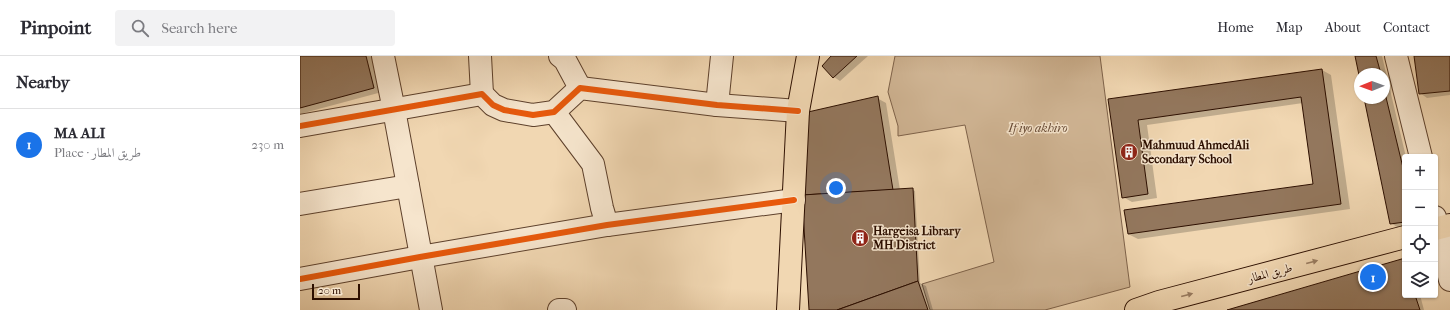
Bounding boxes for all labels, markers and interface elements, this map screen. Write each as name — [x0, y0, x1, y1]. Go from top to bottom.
search box — [115, 10, 395, 46]
text: Pinpoint — [20, 17, 91, 39]
icon: search — [129, 17, 151, 39]
text: Search here — [161, 19, 237, 37]
text: Home — [1217, 19, 1254, 36]
text: Map — [1276, 19, 1303, 36]
text: About — [1325, 19, 1361, 36]
text: Contact — [1383, 19, 1430, 36]
north arrow — [1354, 68, 1390, 104]
text: Nearby — [16, 72, 70, 92]
park label: If iyo akhiro — [1007, 121, 1068, 135]
text: MA ALI — [54, 124, 105, 142]
text: 1 — [27, 137, 31, 152]
text: 230 m — [251, 137, 284, 152]
place label: Mahmuud AhmedAli Secondary School — [1141, 138, 1250, 167]
building icon: Mahmuud AhmedAli Secondary School — [1119, 142, 1139, 162]
text: Place · طريق المطار — [54, 145, 141, 160]
map controls — [1402, 154, 1438, 298]
button: + — [1402, 154, 1438, 190]
your location — [826, 178, 846, 198]
button: − — [1402, 190, 1438, 226]
place label: Hargeisa Library MH District — [872, 224, 961, 252]
button: locate — [1402, 226, 1438, 262]
building icon: Hargeisa Library MH District — [850, 228, 870, 248]
one-way arrow — [1306, 258, 1318, 264]
street label: طريق المطار — [1245, 260, 1294, 287]
pin: 1 — [1360, 262, 1386, 292]
button: layers — [1402, 262, 1438, 298]
scale bar — [312, 282, 360, 301]
text: 20 m — [318, 284, 341, 297]
one-way arrow — [1181, 292, 1193, 298]

